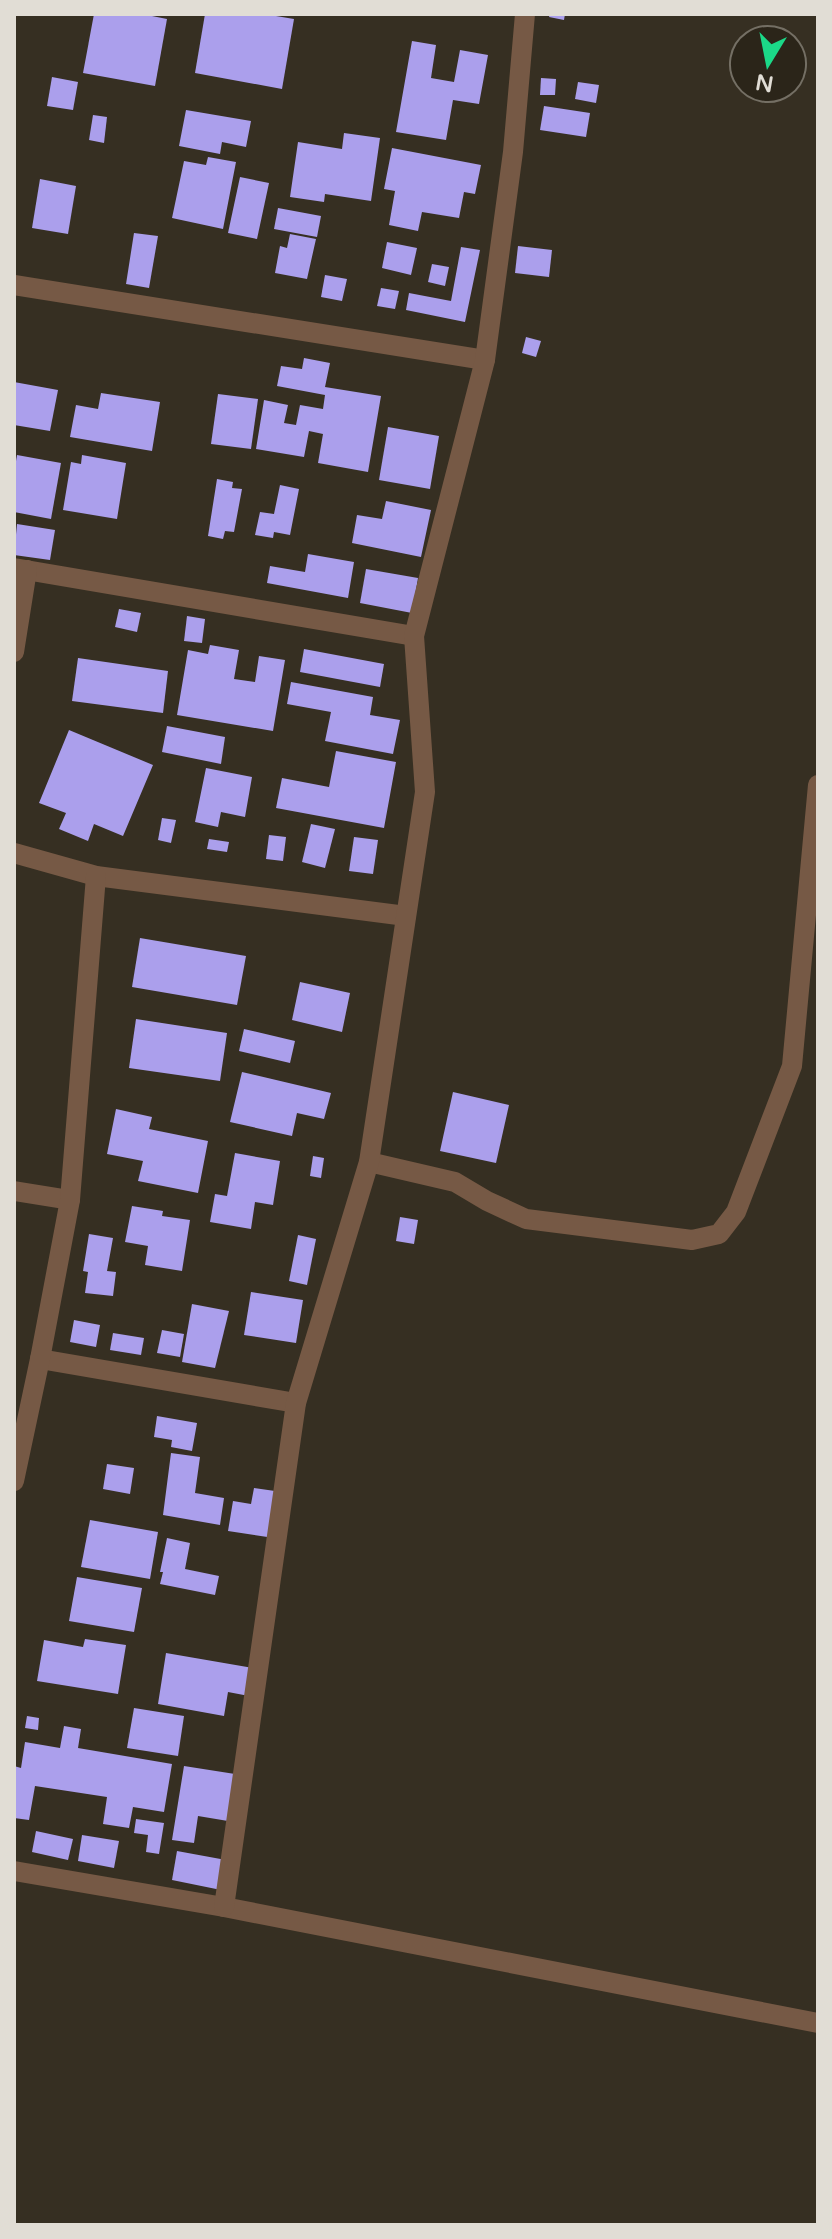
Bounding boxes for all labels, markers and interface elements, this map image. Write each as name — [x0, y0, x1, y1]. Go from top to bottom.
north arrow — [728, 24, 808, 104]
text: N — [754, 68, 776, 97]

